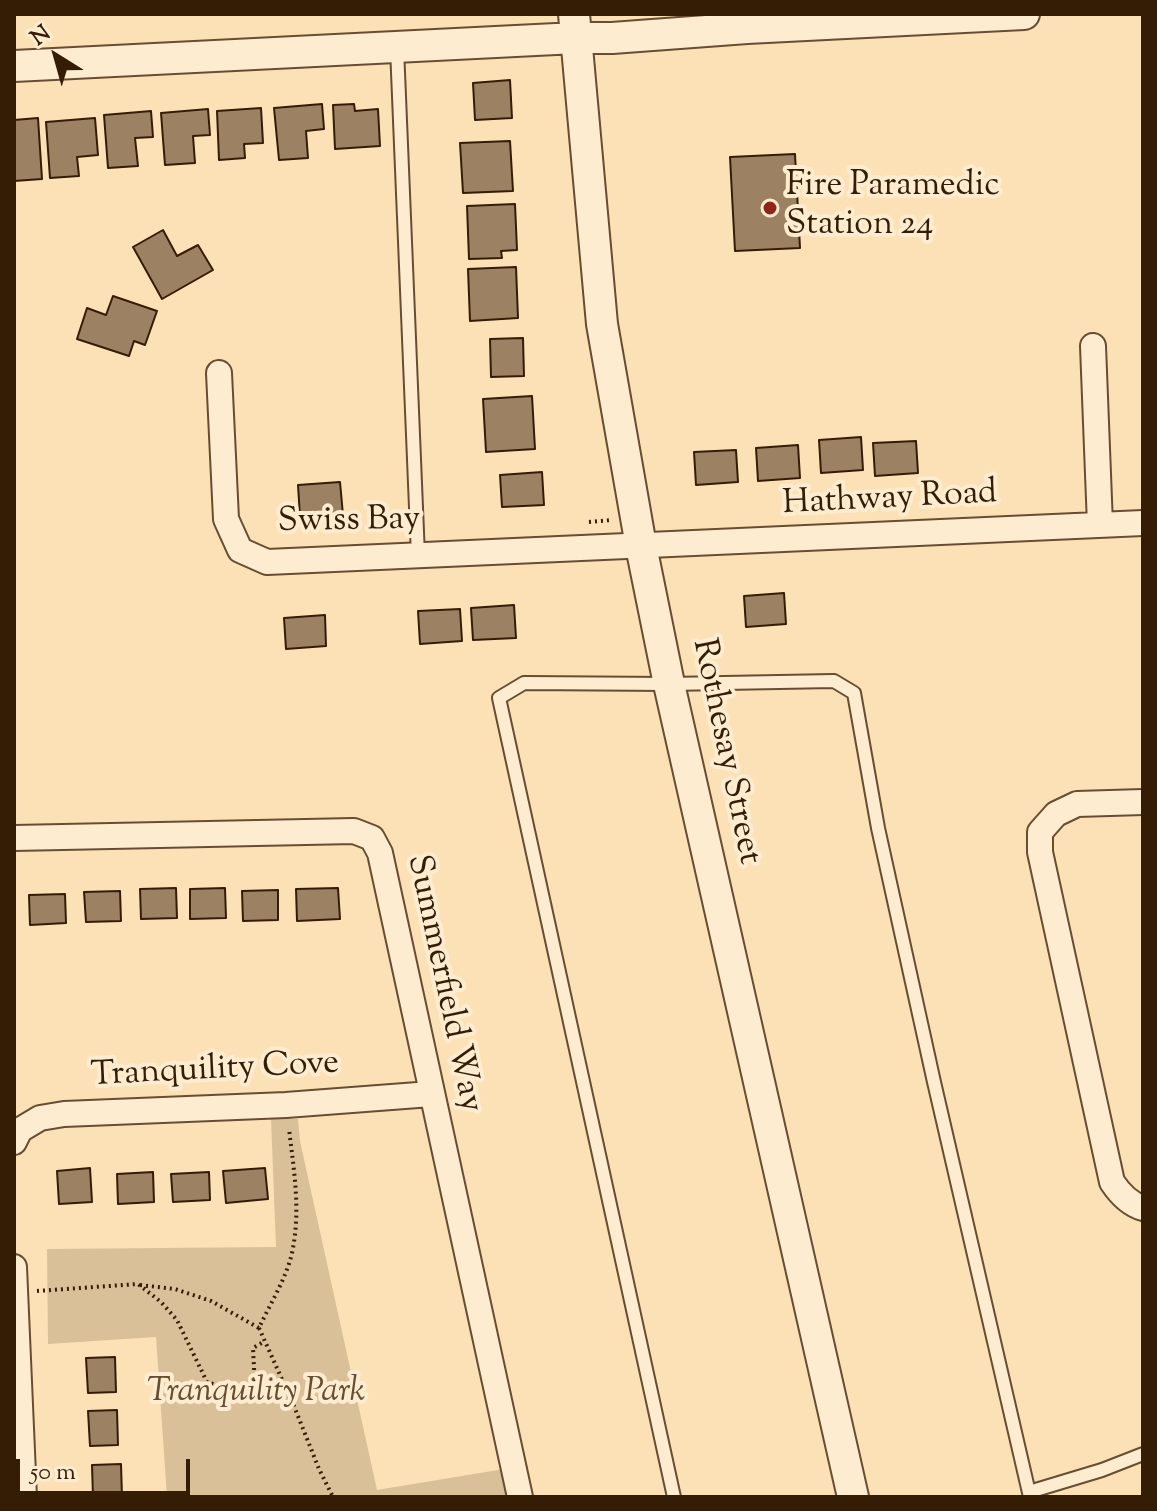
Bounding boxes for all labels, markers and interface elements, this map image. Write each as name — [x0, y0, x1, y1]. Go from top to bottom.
north arrow — [16, 16, 96, 96]
text: N — [25, 19, 58, 55]
place label: Fire Paramedic Station 24 — [786, 168, 1000, 248]
marker: Fire Paramedic Station 24 — [761, 199, 779, 217]
street label: Hathway Road — [782, 475, 998, 527]
street label: Swiss Bay — [277, 501, 421, 545]
street label: Rothesay Street — [680, 636, 768, 868]
street label: Summerfield Way — [395, 852, 489, 1116]
street label: Tranquility Cove — [90, 1045, 340, 1099]
park label: Tranquility Park — [147, 1374, 365, 1414]
scale bar — [20, 1443, 194, 1493]
text: 50 m — [30, 1456, 76, 1490]

